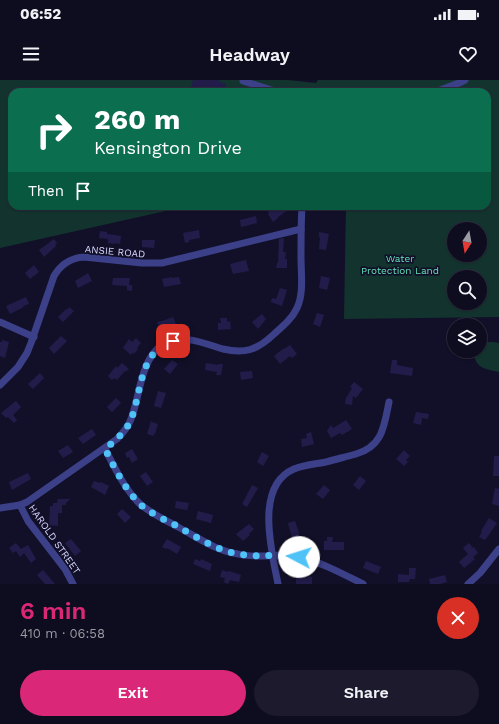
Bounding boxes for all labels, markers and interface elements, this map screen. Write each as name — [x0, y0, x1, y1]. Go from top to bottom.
text: 06:52 — [20, 5, 61, 23]
icon: menu — [20, 43, 42, 65]
icon: heart — [457, 43, 479, 65]
text: Headway — [209, 44, 290, 65]
text: 260 m — [94, 103, 180, 136]
icon: right — [28, 104, 80, 156]
text: Kensington Drive — [94, 137, 242, 158]
icon: arrive — [72, 180, 94, 202]
text: Then — [28, 182, 64, 200]
north arrow — [447, 222, 487, 262]
map controls — [447, 222, 487, 358]
street label: ANSIE ROAD — [84, 243, 146, 260]
park label: Water Protection Land — [361, 253, 439, 276]
button: search — [447, 270, 487, 310]
button: layers — [447, 318, 487, 358]
pin — [156, 324, 190, 358]
icon: arrive — [162, 330, 184, 352]
street label: HAROLD STREET — [27, 502, 83, 576]
position arrow — [278, 536, 320, 578]
text: 6 min — [20, 597, 86, 625]
button: close — [437, 597, 479, 639]
text: 410 m · 06:58 — [20, 626, 105, 641]
button: Exit — [20, 670, 246, 716]
button: Share — [254, 670, 479, 716]

